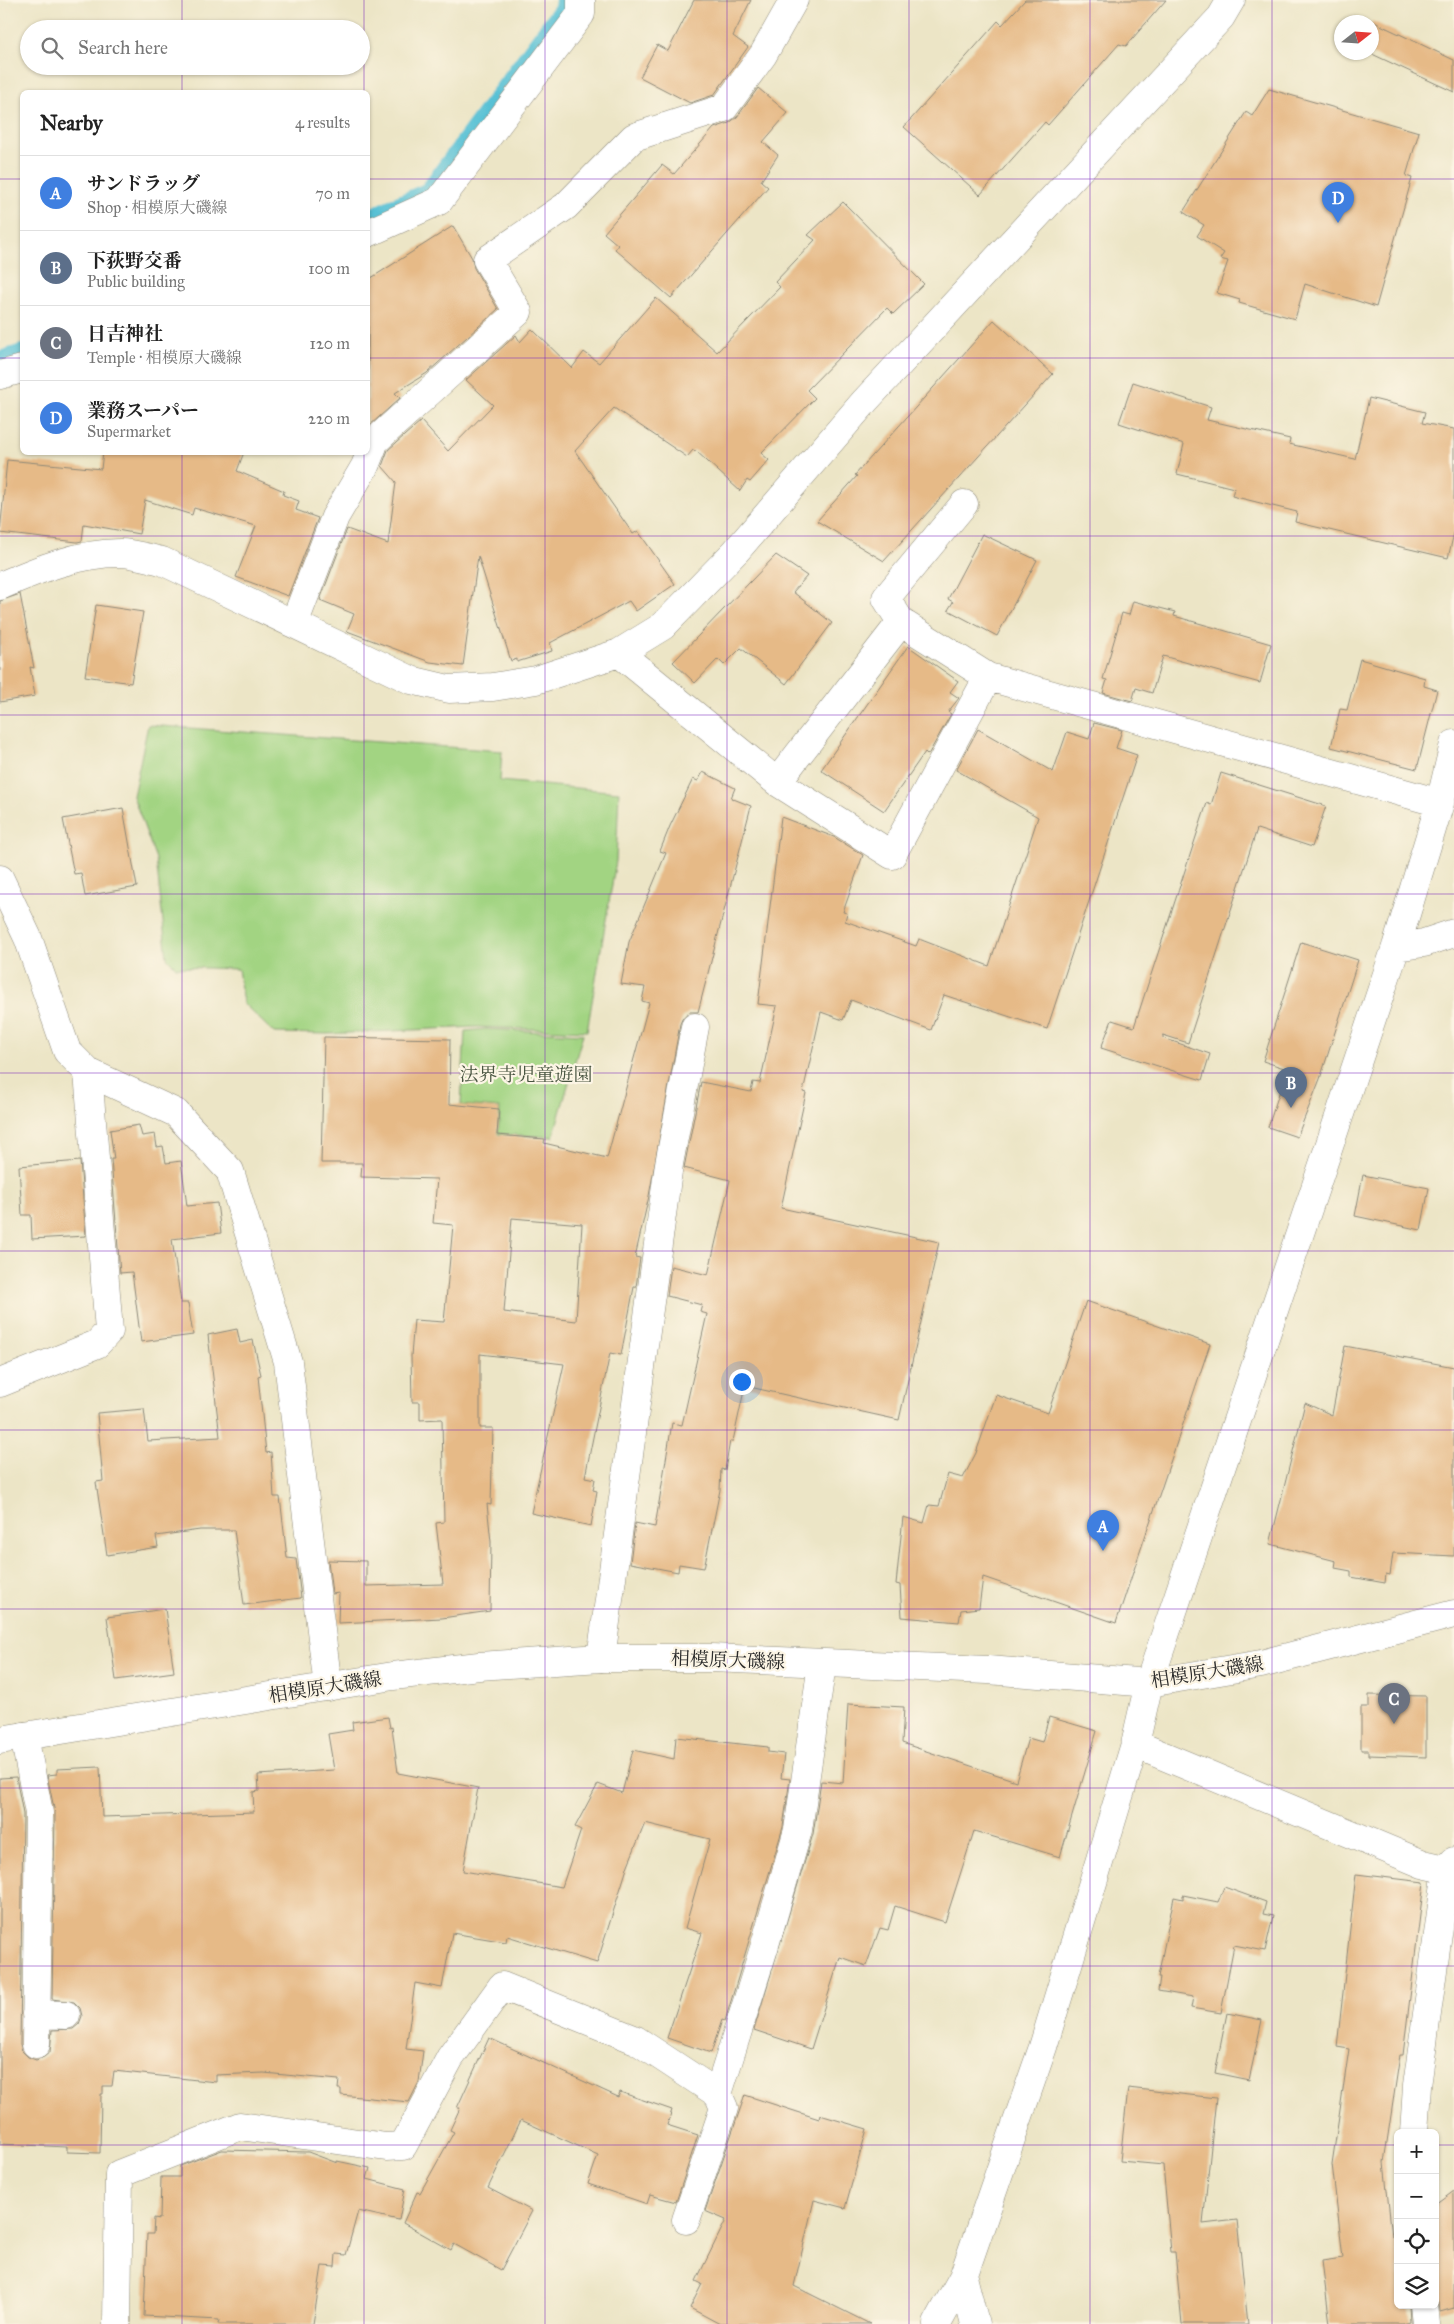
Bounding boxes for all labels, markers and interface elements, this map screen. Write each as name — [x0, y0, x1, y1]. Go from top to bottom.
north arrow — [1334, 15, 1379, 60]
search box — [20, 20, 370, 75]
icon: search — [38, 34, 66, 62]
text: Search here — [78, 36, 168, 59]
text: Nearby — [40, 110, 103, 136]
text: 4 results — [295, 113, 350, 132]
text: サンドラッグ — [87, 172, 200, 195]
pin: D — [1322, 182, 1354, 223]
text: A — [51, 184, 61, 203]
text: 70 m — [315, 184, 350, 203]
text: Shop · 相模原大磯線 — [87, 198, 228, 217]
text: 下荻野交番 — [87, 249, 182, 272]
text: B — [51, 259, 61, 278]
text: 100 m — [308, 259, 350, 278]
text: Public building — [87, 272, 185, 291]
text: 日吉神社 — [87, 322, 163, 345]
text: C — [51, 334, 61, 353]
text: 120 m — [310, 334, 350, 353]
text: Temple · 相模原大磯線 — [87, 348, 242, 367]
text: 業務スーパー — [87, 399, 199, 422]
text: D — [50, 409, 62, 428]
text: 220 m — [308, 409, 350, 428]
text: Supermarket — [87, 422, 171, 441]
park label: 法界寺児童遊園 — [459, 1063, 593, 1086]
pin: B — [1275, 1067, 1307, 1108]
your location — [729, 1369, 755, 1395]
pin: A — [1087, 1510, 1119, 1551]
street label: 相模原大磯線 — [671, 1647, 785, 1673]
street label: 相模原大磯線 — [1149, 1652, 1265, 1692]
street label: 相模原大磯線 — [267, 1667, 383, 1707]
pin: C — [1378, 1683, 1410, 1724]
map controls — [1394, 2129, 1439, 2309]
button: + — [1394, 2129, 1439, 2174]
button: − — [1394, 2174, 1439, 2219]
button: locate — [1394, 2219, 1439, 2264]
button: layers — [1394, 2264, 1439, 2309]

